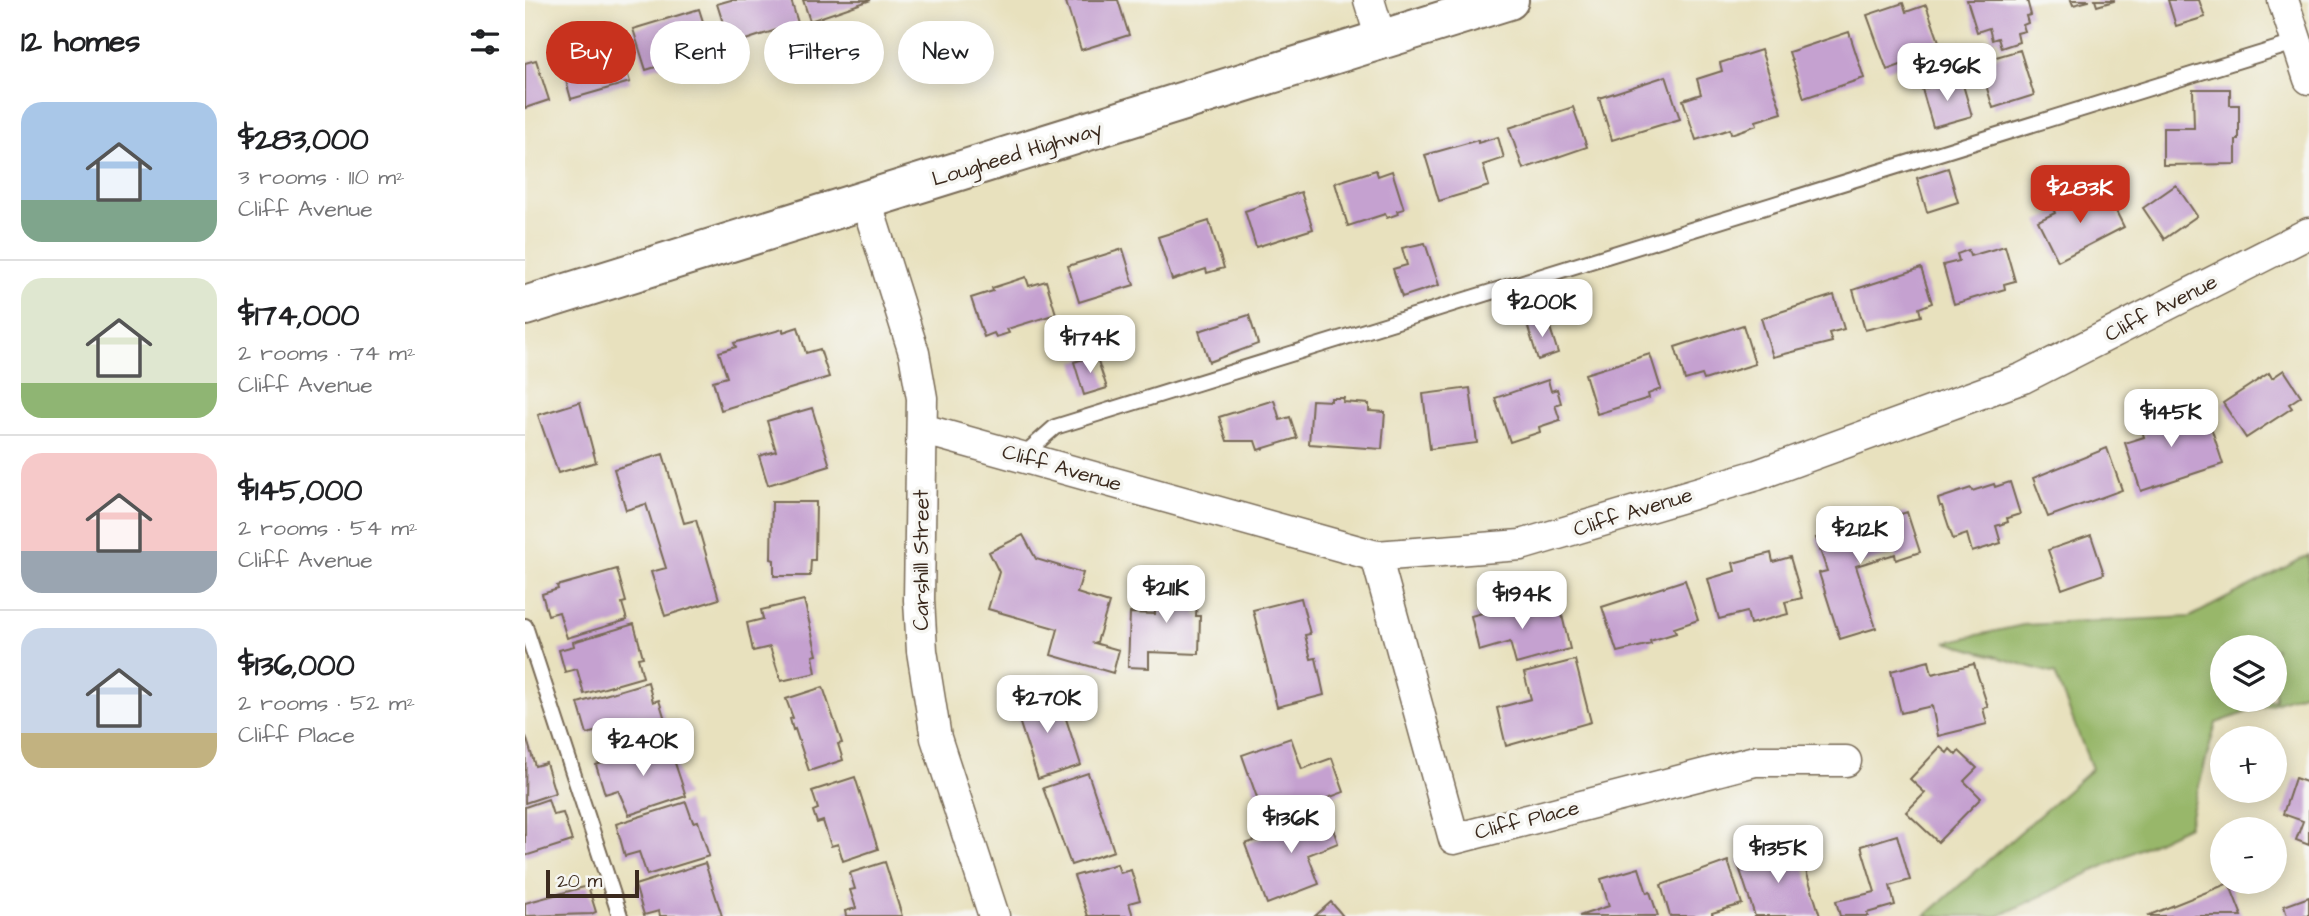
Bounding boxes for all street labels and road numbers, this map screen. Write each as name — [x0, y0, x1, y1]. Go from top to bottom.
street label: Lougheed Highway — [928, 114, 1107, 196]
street label: Cliff Avenue — [2100, 267, 2222, 349]
street label: Cliff Avenue — [999, 437, 1125, 499]
street label: Cliff Avenue — [1570, 480, 1696, 544]
street label: Carshill Street — [907, 489, 936, 631]
street label: Cliff Place — [1472, 793, 1582, 847]

